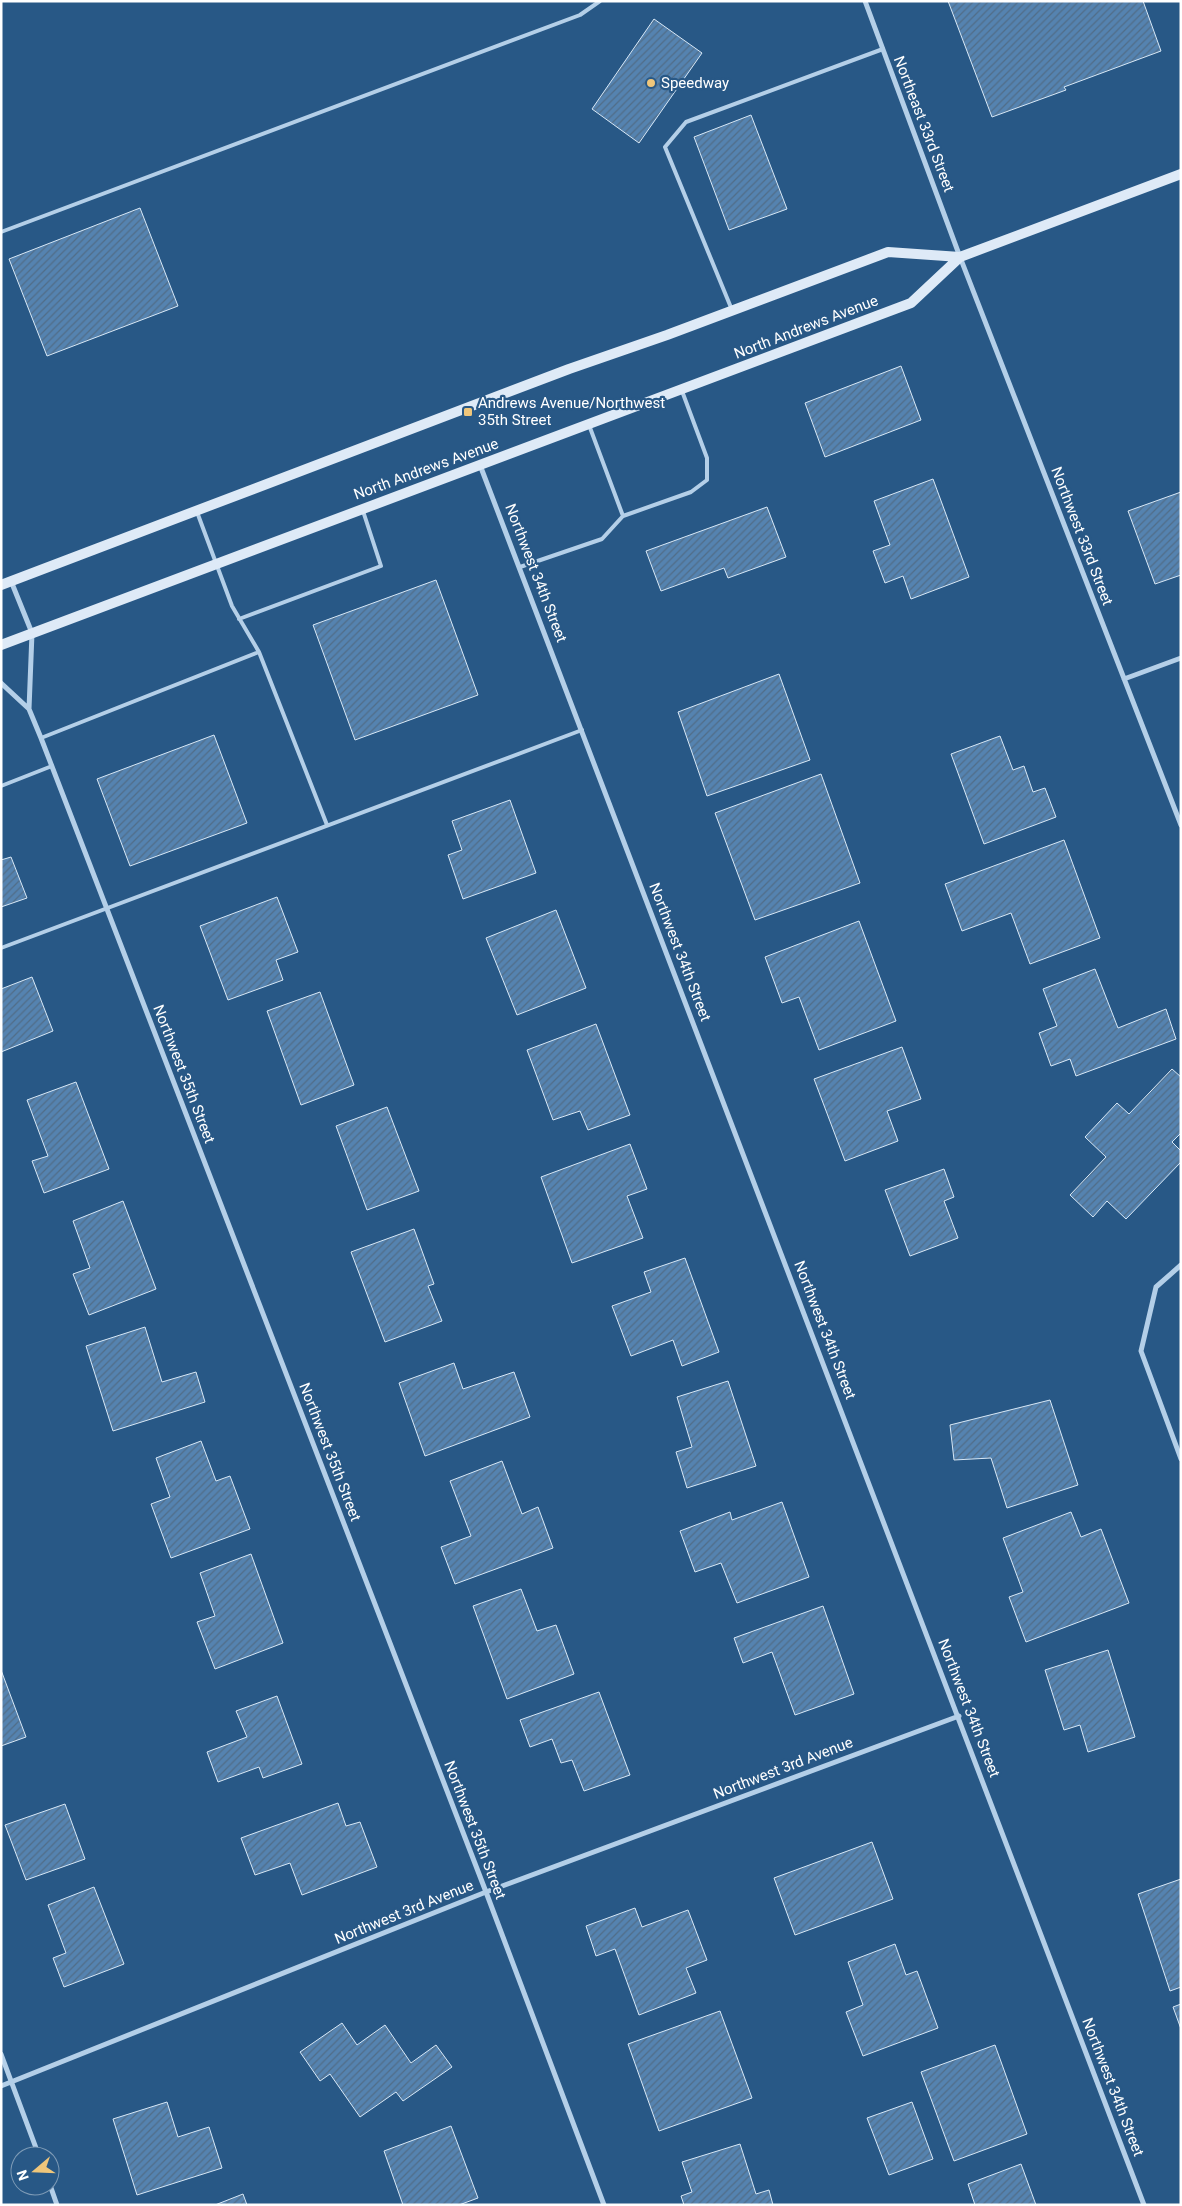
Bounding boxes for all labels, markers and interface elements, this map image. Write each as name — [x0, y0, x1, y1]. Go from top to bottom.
street label: Northeast 33rd Street — [890, 54, 958, 194]
place label: Speedway — [661, 74, 729, 92]
marker: Speedway — [645, 77, 657, 89]
street label: North Andrews Avenue — [731, 291, 881, 363]
place label: Andrews Avenue/Northwest 35th Street — [478, 394, 665, 429]
marker: Andrews Avenue/Northwest 35th Street — [462, 406, 474, 418]
street label: North Andrews Avenue — [351, 434, 501, 504]
street label: Northwest 33rd Street — [1047, 464, 1117, 608]
street label: Northwest 34th Street — [501, 501, 571, 645]
street label: Northwest 34th Street — [645, 880, 715, 1024]
street label: Northwest 35th Street — [149, 1002, 219, 1146]
street label: Northwest 34th Street — [790, 1258, 860, 1402]
street label: Northwest 35th Street — [295, 1380, 365, 1524]
street label: Northwest 34th Street — [934, 1636, 1004, 1780]
street label: Northwest 3rd Avenue — [711, 1733, 855, 1803]
street label: Northwest 35th Street — [440, 1758, 510, 1902]
street label: Northwest 3rd Avenue — [332, 1876, 476, 1948]
street label: Northwest 34th Street — [1078, 2015, 1148, 2159]
north arrow — [10, 2146, 60, 2196]
text: N — [14, 2168, 32, 2183]

